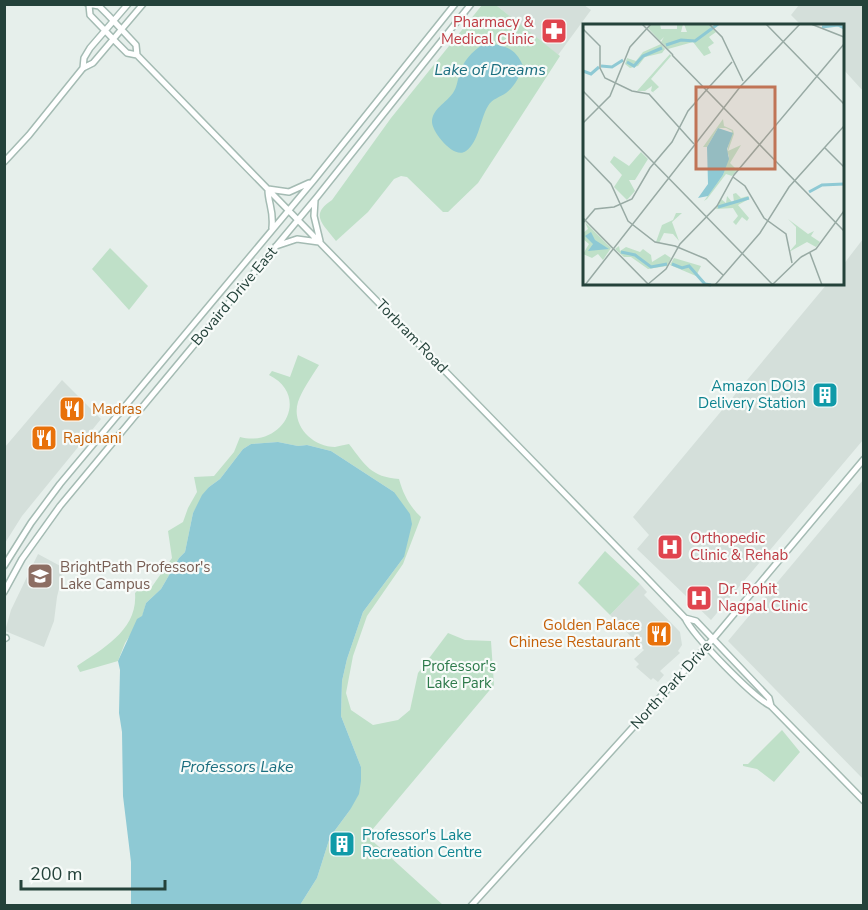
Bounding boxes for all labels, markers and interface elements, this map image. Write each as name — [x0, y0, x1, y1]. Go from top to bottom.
place label: Pharmacy & Medical Clinic — [441, 12, 535, 49]
pharmacy icon: Pharmacy & Medical Clinic — [539, 16, 569, 46]
inset map — [583, 24, 844, 285]
water label: Lake of Dreams — [434, 59, 546, 81]
street label: Bovaird Drive East — [187, 242, 282, 350]
street label: Torbram Road — [372, 295, 452, 377]
place label: Amazon DOI3 Delivery Station — [698, 376, 806, 413]
building icon: Amazon DOI3 Delivery Station — [810, 380, 840, 410]
restaurant icon: Madras — [57, 394, 87, 424]
place label: Madras — [92, 399, 142, 419]
restaurant icon: Rajdhani — [29, 423, 59, 453]
place label: Rajdhani — [63, 428, 122, 448]
place label: Orthopedic Clinic & Rehab — [690, 528, 788, 565]
hospital icon: Orthopedic Clinic & Rehab — [655, 532, 685, 562]
place label: BrightPath Professor's Lake Campus — [60, 557, 211, 594]
school or university icon: BrightPath Professor's Lake Campus — [25, 561, 55, 591]
place label: Dr. Rohit Nagpal Clinic — [718, 579, 808, 616]
hospital icon: Dr. Rohit Nagpal Clinic — [684, 583, 714, 613]
place label: Golden Palace Chinese Restaurant — [509, 615, 641, 652]
restaurant icon: Golden Palace Chinese Restaurant — [644, 619, 674, 649]
street label: North Park Drive — [626, 637, 716, 733]
park label: Professor's Lake Park — [422, 656, 496, 693]
water label: Professors Lake — [180, 756, 294, 778]
place label: Professor's Lake Recreation Centre — [362, 825, 482, 862]
building icon: Professor's Lake Recreation Centre — [327, 829, 357, 859]
scale bar — [21, 853, 165, 891]
text: 200 m — [30, 862, 82, 886]

